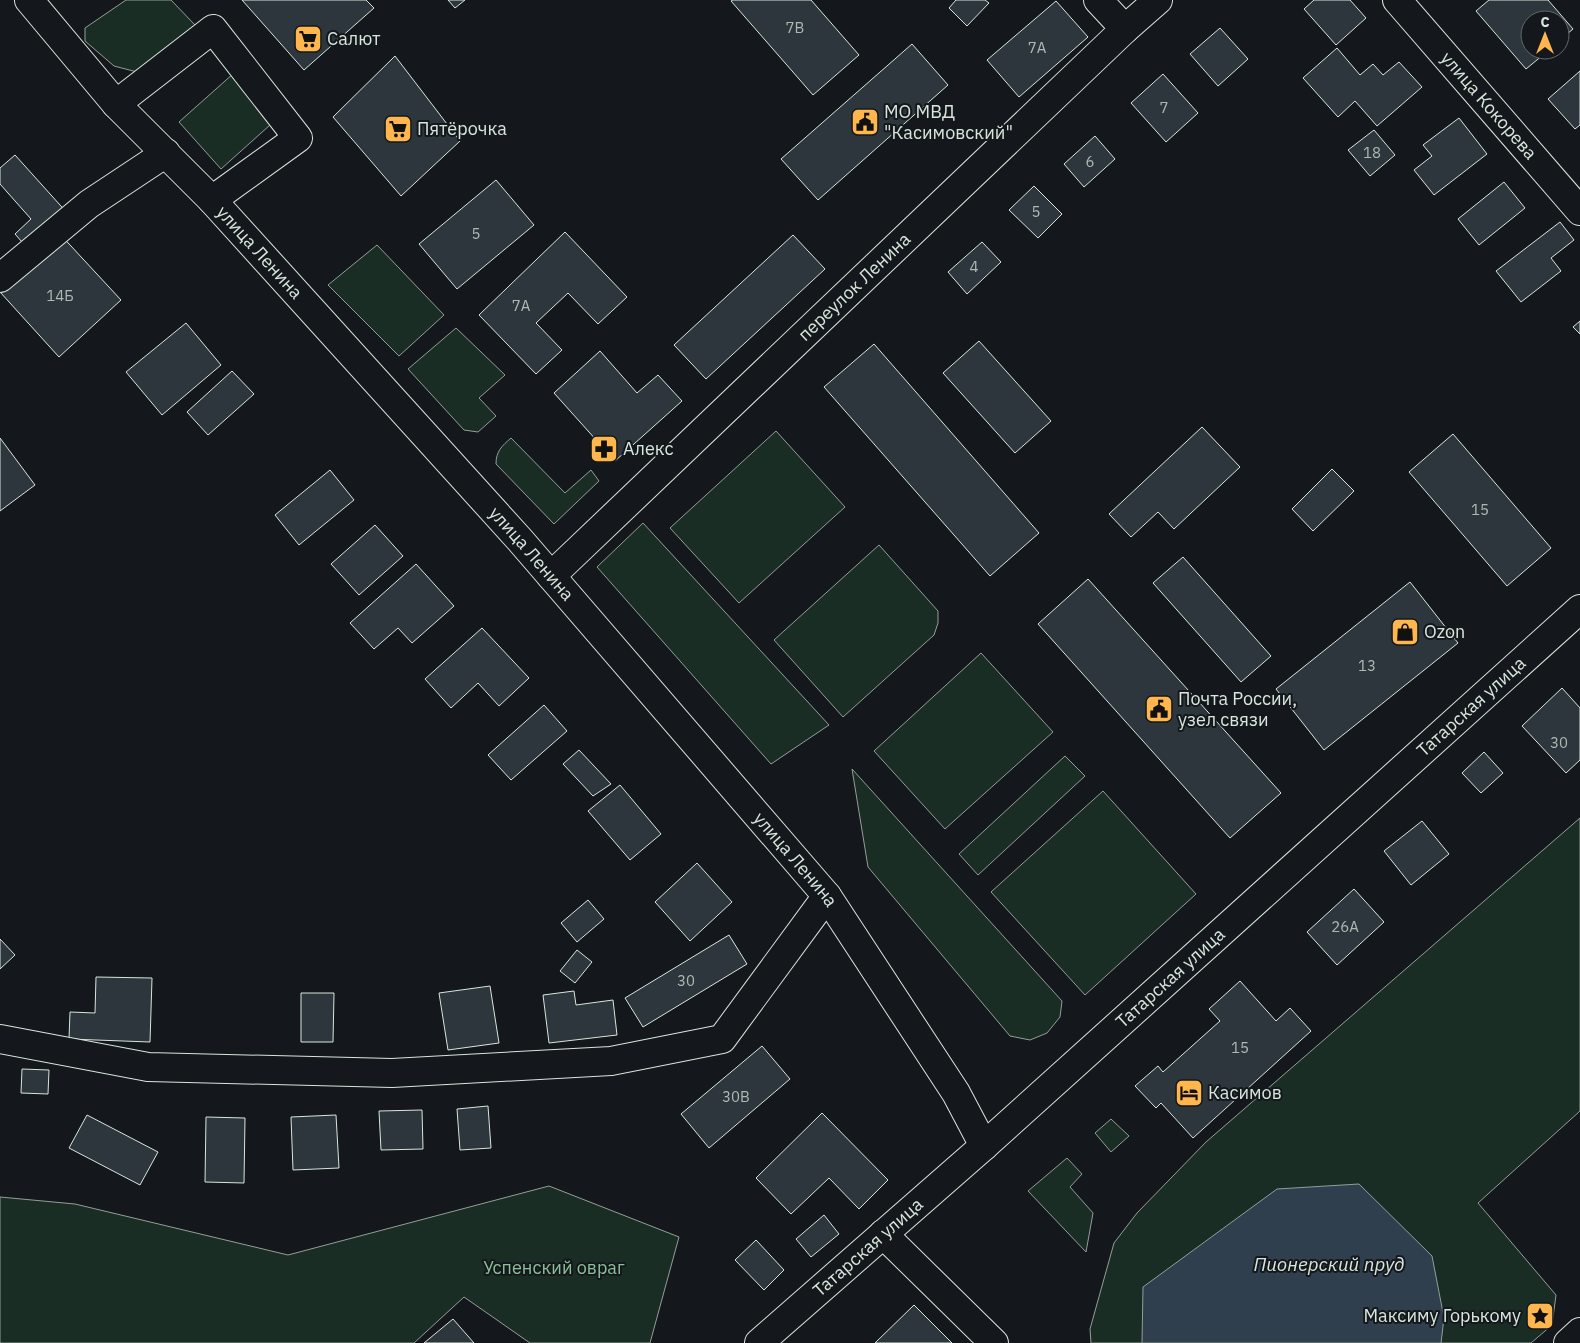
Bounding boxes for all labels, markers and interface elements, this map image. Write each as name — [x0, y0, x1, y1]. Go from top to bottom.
north arrow — [1520, 10, 1570, 60]
text: С — [1540, 13, 1550, 31]
house number: 7В — [786, 18, 804, 37]
supermarket icon: Салют — [293, 24, 323, 54]
place label: Салют — [327, 27, 381, 50]
house number: 7А — [1028, 38, 1047, 57]
street label: улица Кокорева — [1436, 47, 1542, 164]
house number: 7 — [1159, 98, 1169, 117]
place label: МО МВД "Касимовский" — [884, 100, 1013, 144]
public building icon: МО МВД "Касимовский" — [850, 107, 880, 137]
supermarket icon: Пятёрочка — [383, 114, 413, 144]
place label: Пятёрочка — [417, 117, 507, 140]
house number: 18 — [1363, 143, 1381, 162]
house number: 6 — [1085, 152, 1095, 171]
street label: улица Ленина — [212, 201, 308, 304]
house number: 5 — [1031, 202, 1041, 221]
house number: 5 — [471, 224, 481, 243]
street label: переулок Ленина — [793, 227, 915, 346]
house number: 4 — [969, 257, 979, 276]
house number: 14Б — [46, 286, 74, 305]
house number: 7А — [512, 296, 531, 315]
pharmacy icon: Алекс — [589, 434, 619, 464]
place label: Алекс — [623, 437, 674, 460]
house number: 15 — [1471, 500, 1489, 519]
street label: улица Ленина — [484, 502, 579, 606]
shop icon: Ozon — [1390, 617, 1420, 647]
place label: Ozon — [1424, 620, 1465, 643]
street label: Татарская улица — [1412, 651, 1531, 762]
house number: 13 — [1358, 656, 1376, 675]
place label: Почта России, узел связи — [1178, 687, 1297, 731]
public building icon: Почта России, узел связи — [1144, 694, 1174, 724]
house number: 30 — [1550, 733, 1568, 752]
street label: улица Ленина — [749, 807, 843, 911]
house number: 26А — [1331, 917, 1359, 936]
street label: Татарская улица — [1111, 922, 1230, 1033]
house number: 30 — [677, 971, 695, 990]
house number: 15 — [1231, 1038, 1249, 1057]
hotel icon: Касимов — [1174, 1078, 1204, 1108]
place label: Касимов — [1208, 1081, 1282, 1104]
house number: 30В — [722, 1087, 750, 1106]
street label: Татарская улица — [808, 1192, 928, 1302]
water label: Пионерский пруд — [1253, 1252, 1405, 1276]
park label: Успенский овраг — [483, 1256, 625, 1279]
place icon: Максиму Горькому — [1525, 1301, 1555, 1331]
place label: Максиму Горькому — [1364, 1304, 1521, 1327]

